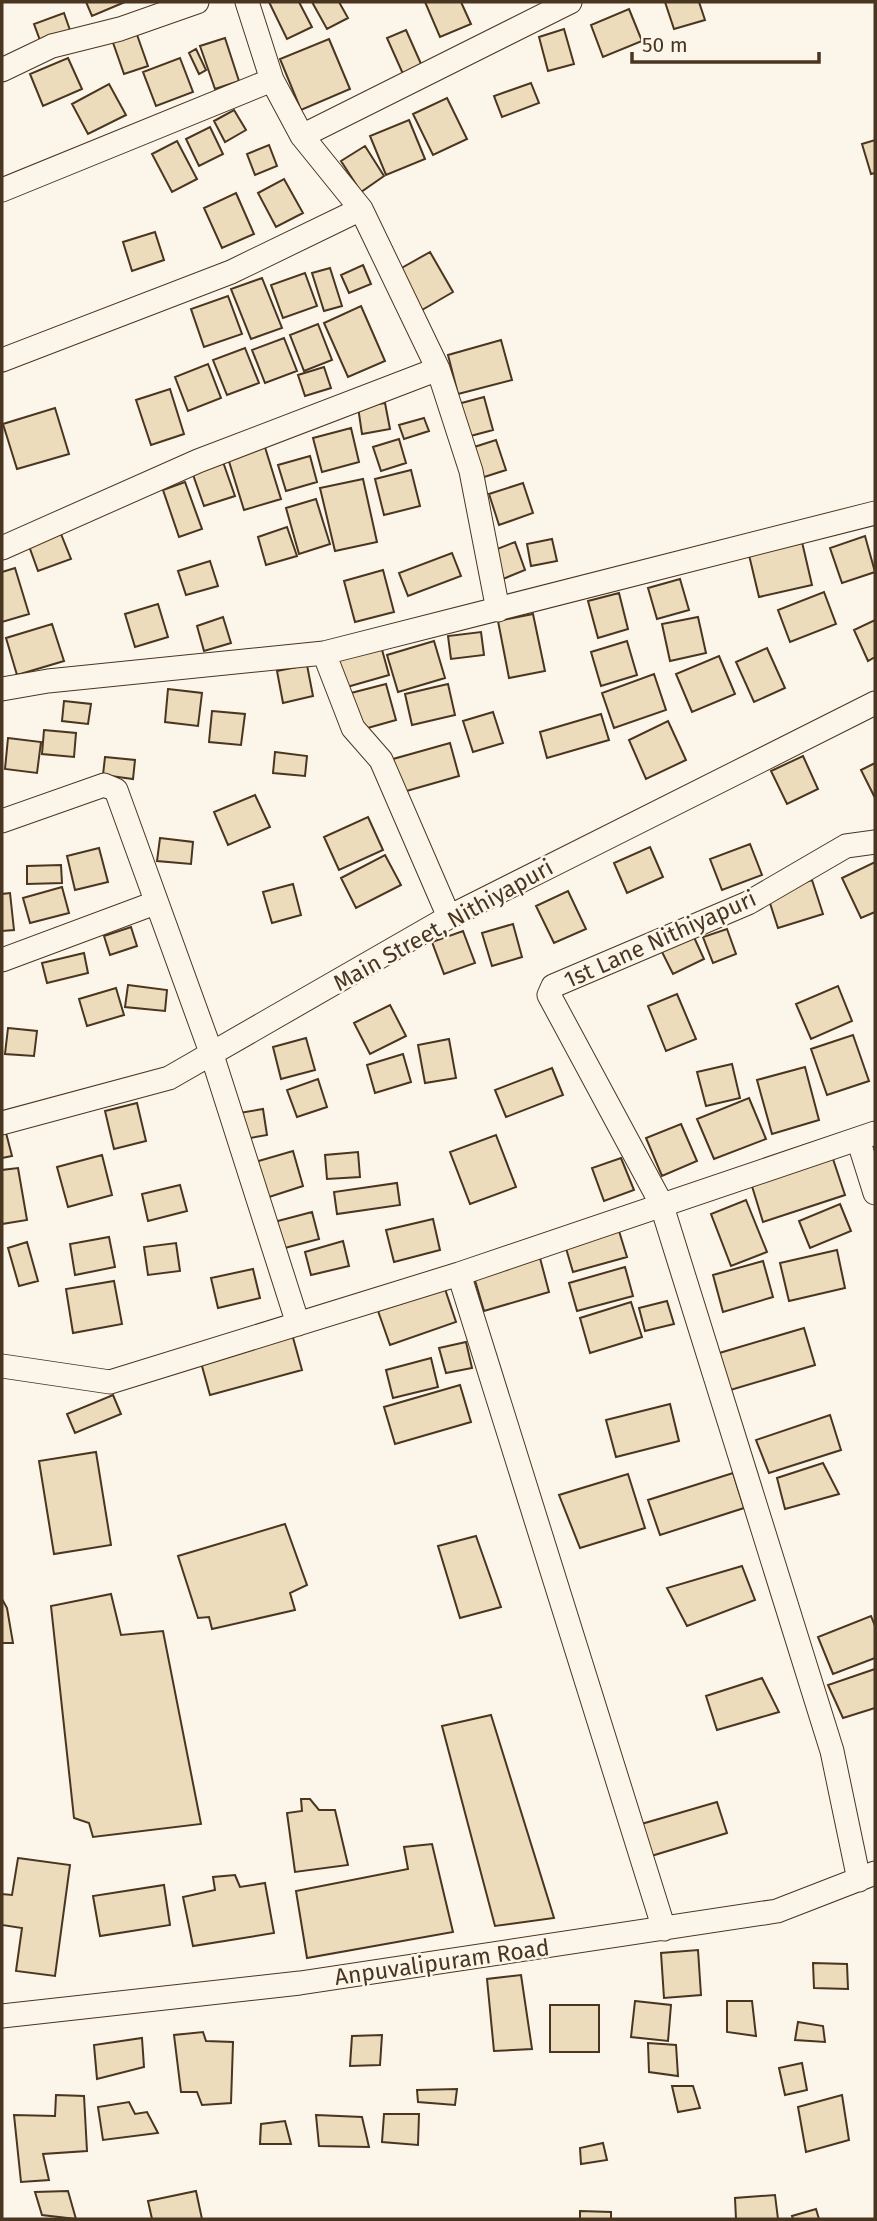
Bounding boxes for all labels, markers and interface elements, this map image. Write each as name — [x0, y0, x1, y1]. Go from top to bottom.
scale bar — [632, 21, 819, 65]
text: 50 m — [642, 32, 688, 58]
street label: Main Street, Nithiyapuri — [328, 853, 558, 997]
street label: 1st Lane Nithiyapuri — [560, 884, 760, 994]
street label: Anpuvalipuram Road — [333, 1933, 551, 1991]

